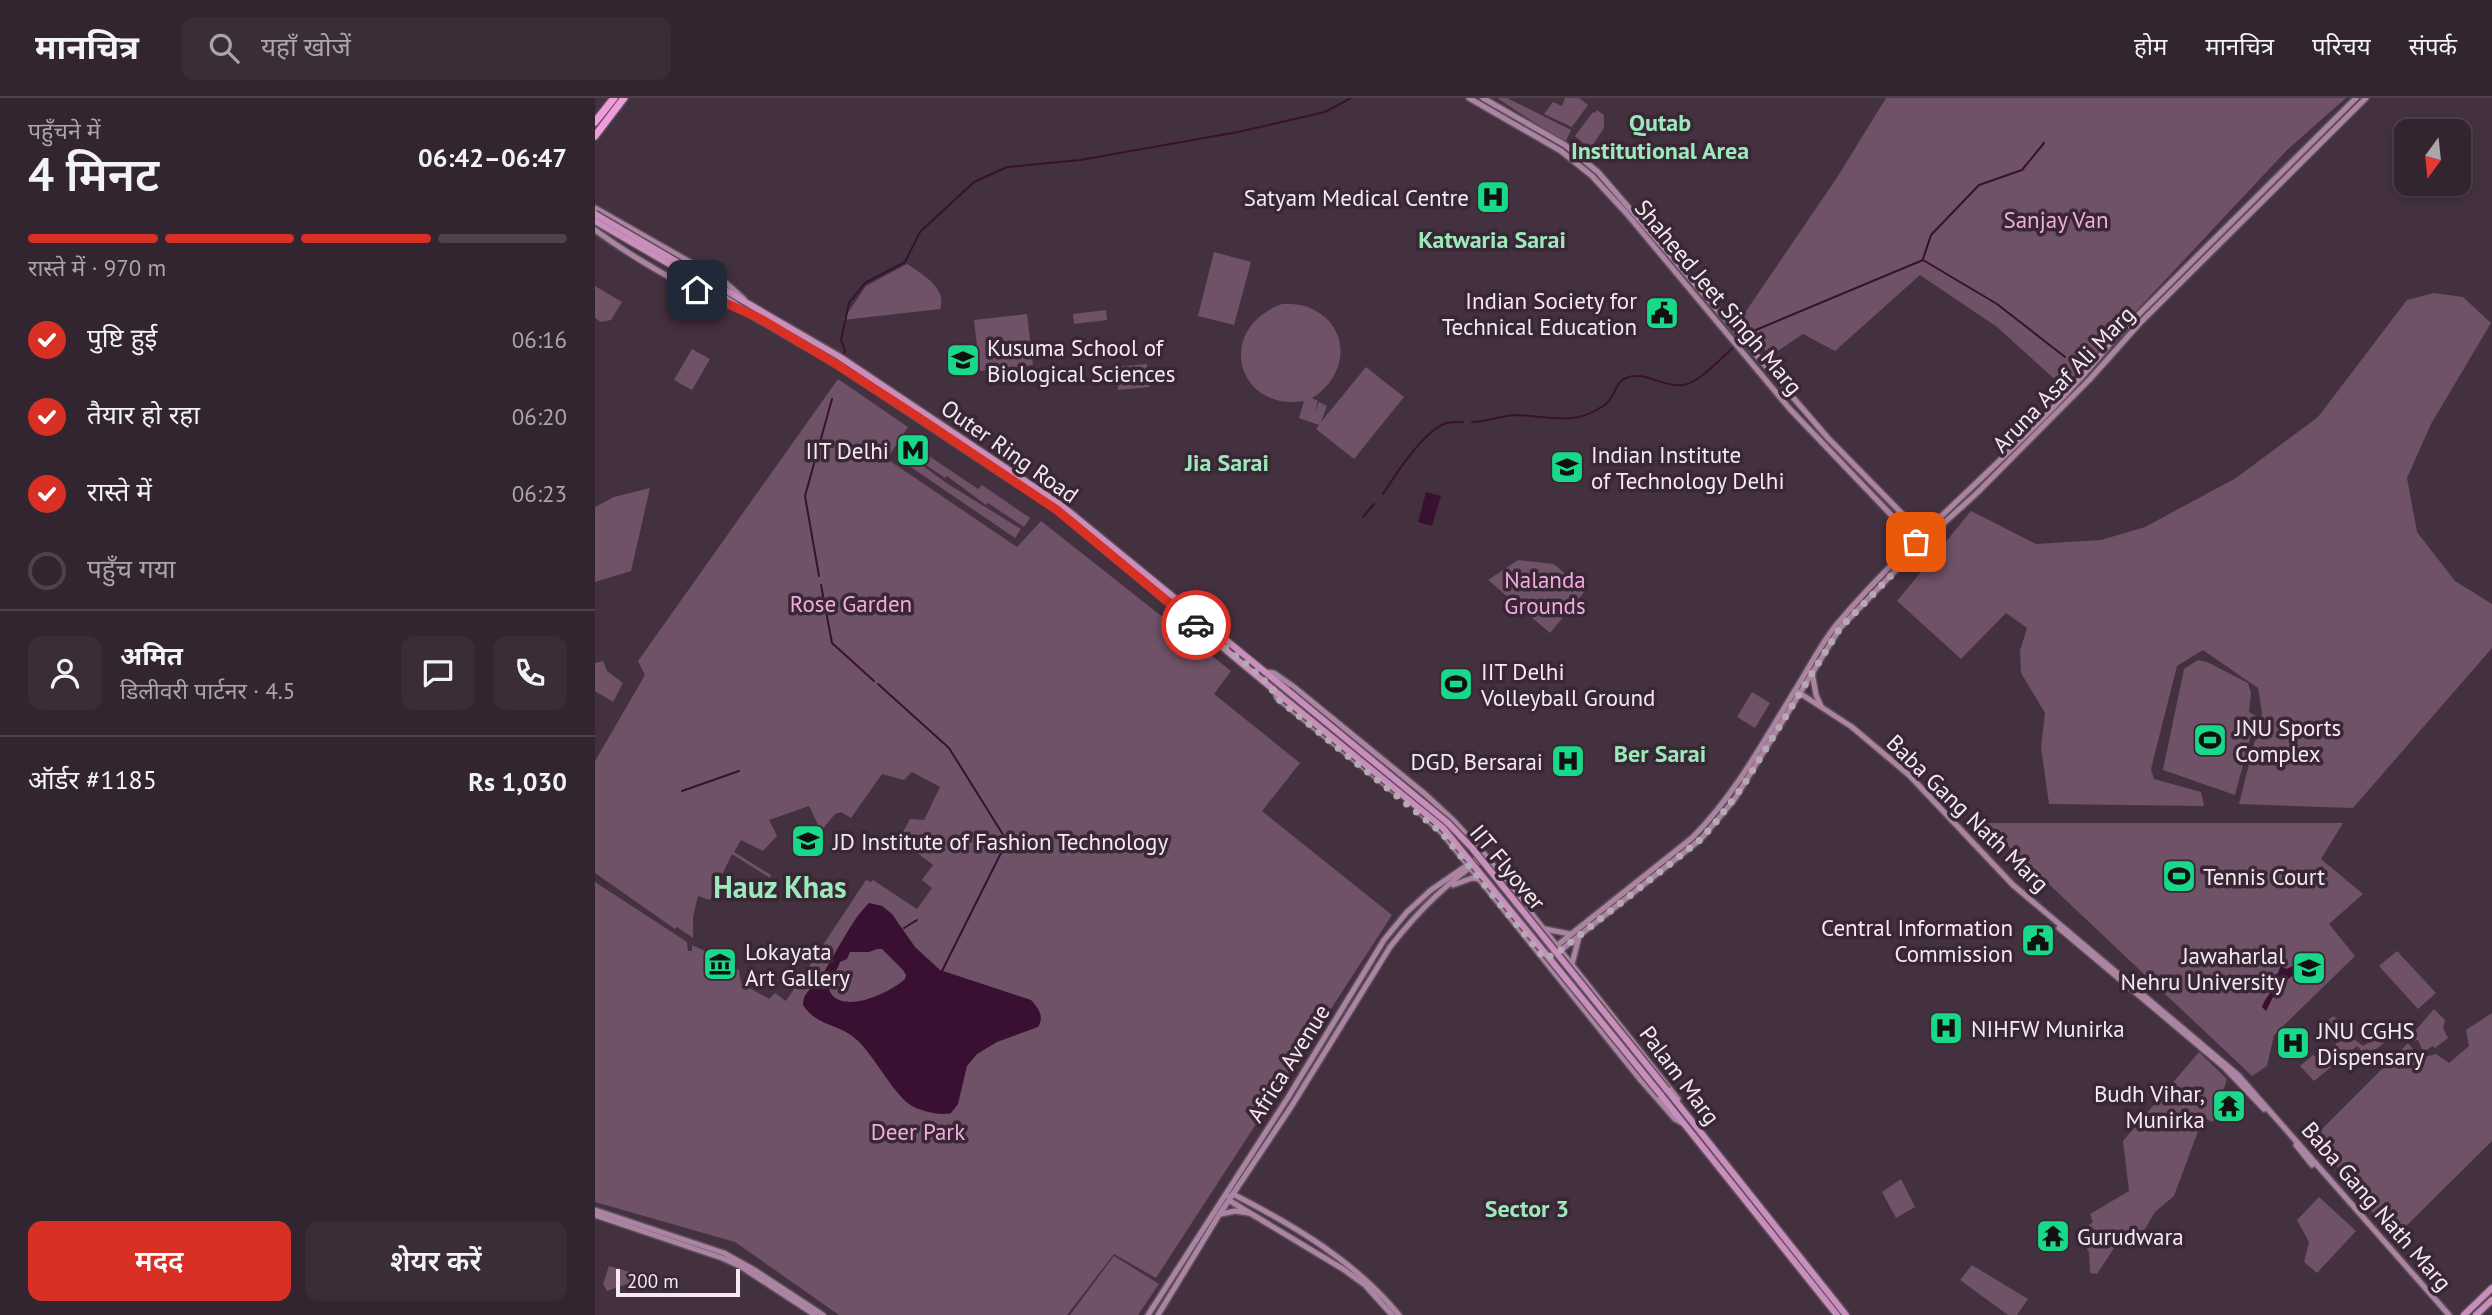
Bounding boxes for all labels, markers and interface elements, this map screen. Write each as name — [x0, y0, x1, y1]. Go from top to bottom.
search box — [181, 17, 671, 80]
text: मानचित्र — [35, 25, 139, 68]
icon: search — [205, 29, 243, 67]
text: यहाँ खोजें — [261, 30, 351, 63]
text: होम — [2134, 31, 2167, 62]
text: मानचित्र — [2205, 31, 2274, 62]
text: परिचय — [2312, 31, 2371, 62]
text: संपर्क — [2409, 31, 2457, 62]
district label: Qutab Institutional Area — [1571, 107, 1749, 166]
text: पहुँचने में — [28, 116, 101, 145]
north arrow — [2394, 119, 2471, 196]
map controls — [2394, 119, 2471, 196]
text: 06:42–06:47 — [418, 141, 567, 174]
text: 4 मिनट — [28, 144, 159, 204]
hospital icon: Satyam Medical Centre — [1474, 178, 1512, 216]
place label: Satyam Medical Centre — [1244, 183, 1469, 212]
street label: Shaheed Jeet Singh Marg — [1629, 193, 1809, 401]
park label: Sanjay Van — [2004, 205, 2109, 234]
district label: Katwaria Sarai — [1418, 224, 1566, 255]
text: रास्ते में · 970 m — [28, 253, 166, 282]
pin — [667, 260, 727, 320]
icon: home — [678, 271, 716, 309]
place label: Indian Society for Technical Education — [1442, 286, 1637, 341]
public building icon: Indian Society for Technical Education — [1643, 294, 1681, 332]
street label: Aruna Asaf Ali Marg — [1986, 300, 2140, 458]
icon: check — [28, 321, 66, 359]
text: पुष्टि हुई — [87, 321, 157, 354]
text: 06:16 — [512, 325, 567, 354]
place label: Kusuma School of Biological Sciences — [987, 333, 1175, 388]
school or university icon: Kusuma School of Biological Sciences — [944, 341, 982, 379]
street label: Outer Ring Road — [936, 393, 1084, 509]
icon: check — [28, 398, 66, 436]
text: तैयार हो रहा — [87, 398, 200, 431]
text: 06:20 — [512, 402, 567, 431]
metro station icon: IIT Delhi — [894, 431, 932, 469]
place label: IIT Delhi — [805, 436, 889, 465]
place label: Indian Institute of Technology Delhi — [1591, 440, 1785, 495]
district label: Jia Sarai — [1184, 447, 1269, 478]
school or university icon: Indian Institute of Technology Delhi — [1548, 448, 1586, 486]
icon: check — [28, 475, 66, 513]
text: रास्ते में — [87, 475, 152, 508]
text: 06:23 — [512, 479, 567, 508]
pin — [1886, 512, 1946, 572]
icon: bag — [1897, 523, 1935, 561]
text: पहुँच गया — [87, 552, 175, 585]
park label: Nalanda Grounds — [1504, 565, 1586, 620]
park label: Rose Garden — [790, 589, 912, 618]
courier — [1161, 590, 1231, 660]
icon: car — [1177, 606, 1215, 644]
button: person — [28, 636, 102, 710]
button: chat — [401, 636, 475, 710]
button: phone — [493, 636, 567, 710]
text: अमित — [120, 639, 183, 672]
place label: IIT Delhi Volleyball Ground — [1480, 657, 1655, 712]
sports icon: IIT Delhi Volleyball Ground — [1437, 665, 1475, 703]
text: डिलीवरी पार्टनर · 4.5 — [120, 676, 295, 705]
place label: JNU Sports Complex — [2234, 713, 2341, 768]
sports icon: JNU Sports Complex — [2191, 721, 2229, 759]
street label: Baba Gang Nath Marg — [1881, 728, 2055, 898]
district label: Ber Sarai — [1614, 738, 1706, 769]
hospital icon: DGD, Bersarai — [1549, 742, 1587, 780]
place label: DGD, Bersarai — [1411, 747, 1543, 776]
text: ऑर्डर #1185 — [28, 763, 157, 796]
text: Rs 1,030 — [468, 765, 567, 798]
street label: IIT Flyover — [1464, 818, 1552, 916]
school or university icon: JD Institute of Fashion Technology — [789, 822, 827, 860]
place label: JD Institute of Fashion Technology — [832, 827, 1168, 856]
sports icon: Tennis Court — [2160, 857, 2198, 895]
place label: Tennis Court — [2203, 862, 2325, 891]
district label: Hauz Khas — [713, 867, 847, 906]
place label: Central Information Commission — [1821, 913, 2013, 968]
public building icon: Central Information Commission — [2019, 921, 2057, 959]
place label: Lokayata Art Gallery — [745, 937, 850, 992]
place label: Jawaharlal Nehru University — [2120, 941, 2285, 996]
museum icon: Lokayata Art Gallery — [701, 945, 739, 983]
school or university icon: Jawaharlal Nehru University — [2290, 949, 2328, 987]
street label: Africa Avenue — [1240, 999, 1336, 1127]
hospital icon: NIHFW Munirka — [1927, 1009, 1965, 1047]
place label: NIHFW Munirka — [1971, 1014, 2125, 1043]
place label: JNU CGHS Dispensary — [2316, 1016, 2425, 1071]
street label: Palam Marg — [1633, 1020, 1727, 1130]
hospital icon: JNU CGHS Dispensary — [2274, 1024, 2312, 1062]
place label: Budh Vihar, Munirka — [2094, 1079, 2205, 1134]
temple icon: Budh Vihar, Munirka — [2210, 1087, 2248, 1125]
street label: Baba Gang Nath Marg — [2296, 1116, 2458, 1296]
park label: Deer Park — [871, 1117, 965, 1146]
district label: Sector 3 — [1485, 1193, 1569, 1224]
temple icon: Gurudwara — [2034, 1217, 2072, 1255]
button: मदद — [28, 1221, 291, 1301]
button: शेयर करें — [305, 1221, 567, 1301]
place label: Gurudwara — [2077, 1222, 2184, 1251]
scale bar — [616, 1266, 740, 1298]
text: 200 m — [627, 1269, 679, 1293]

